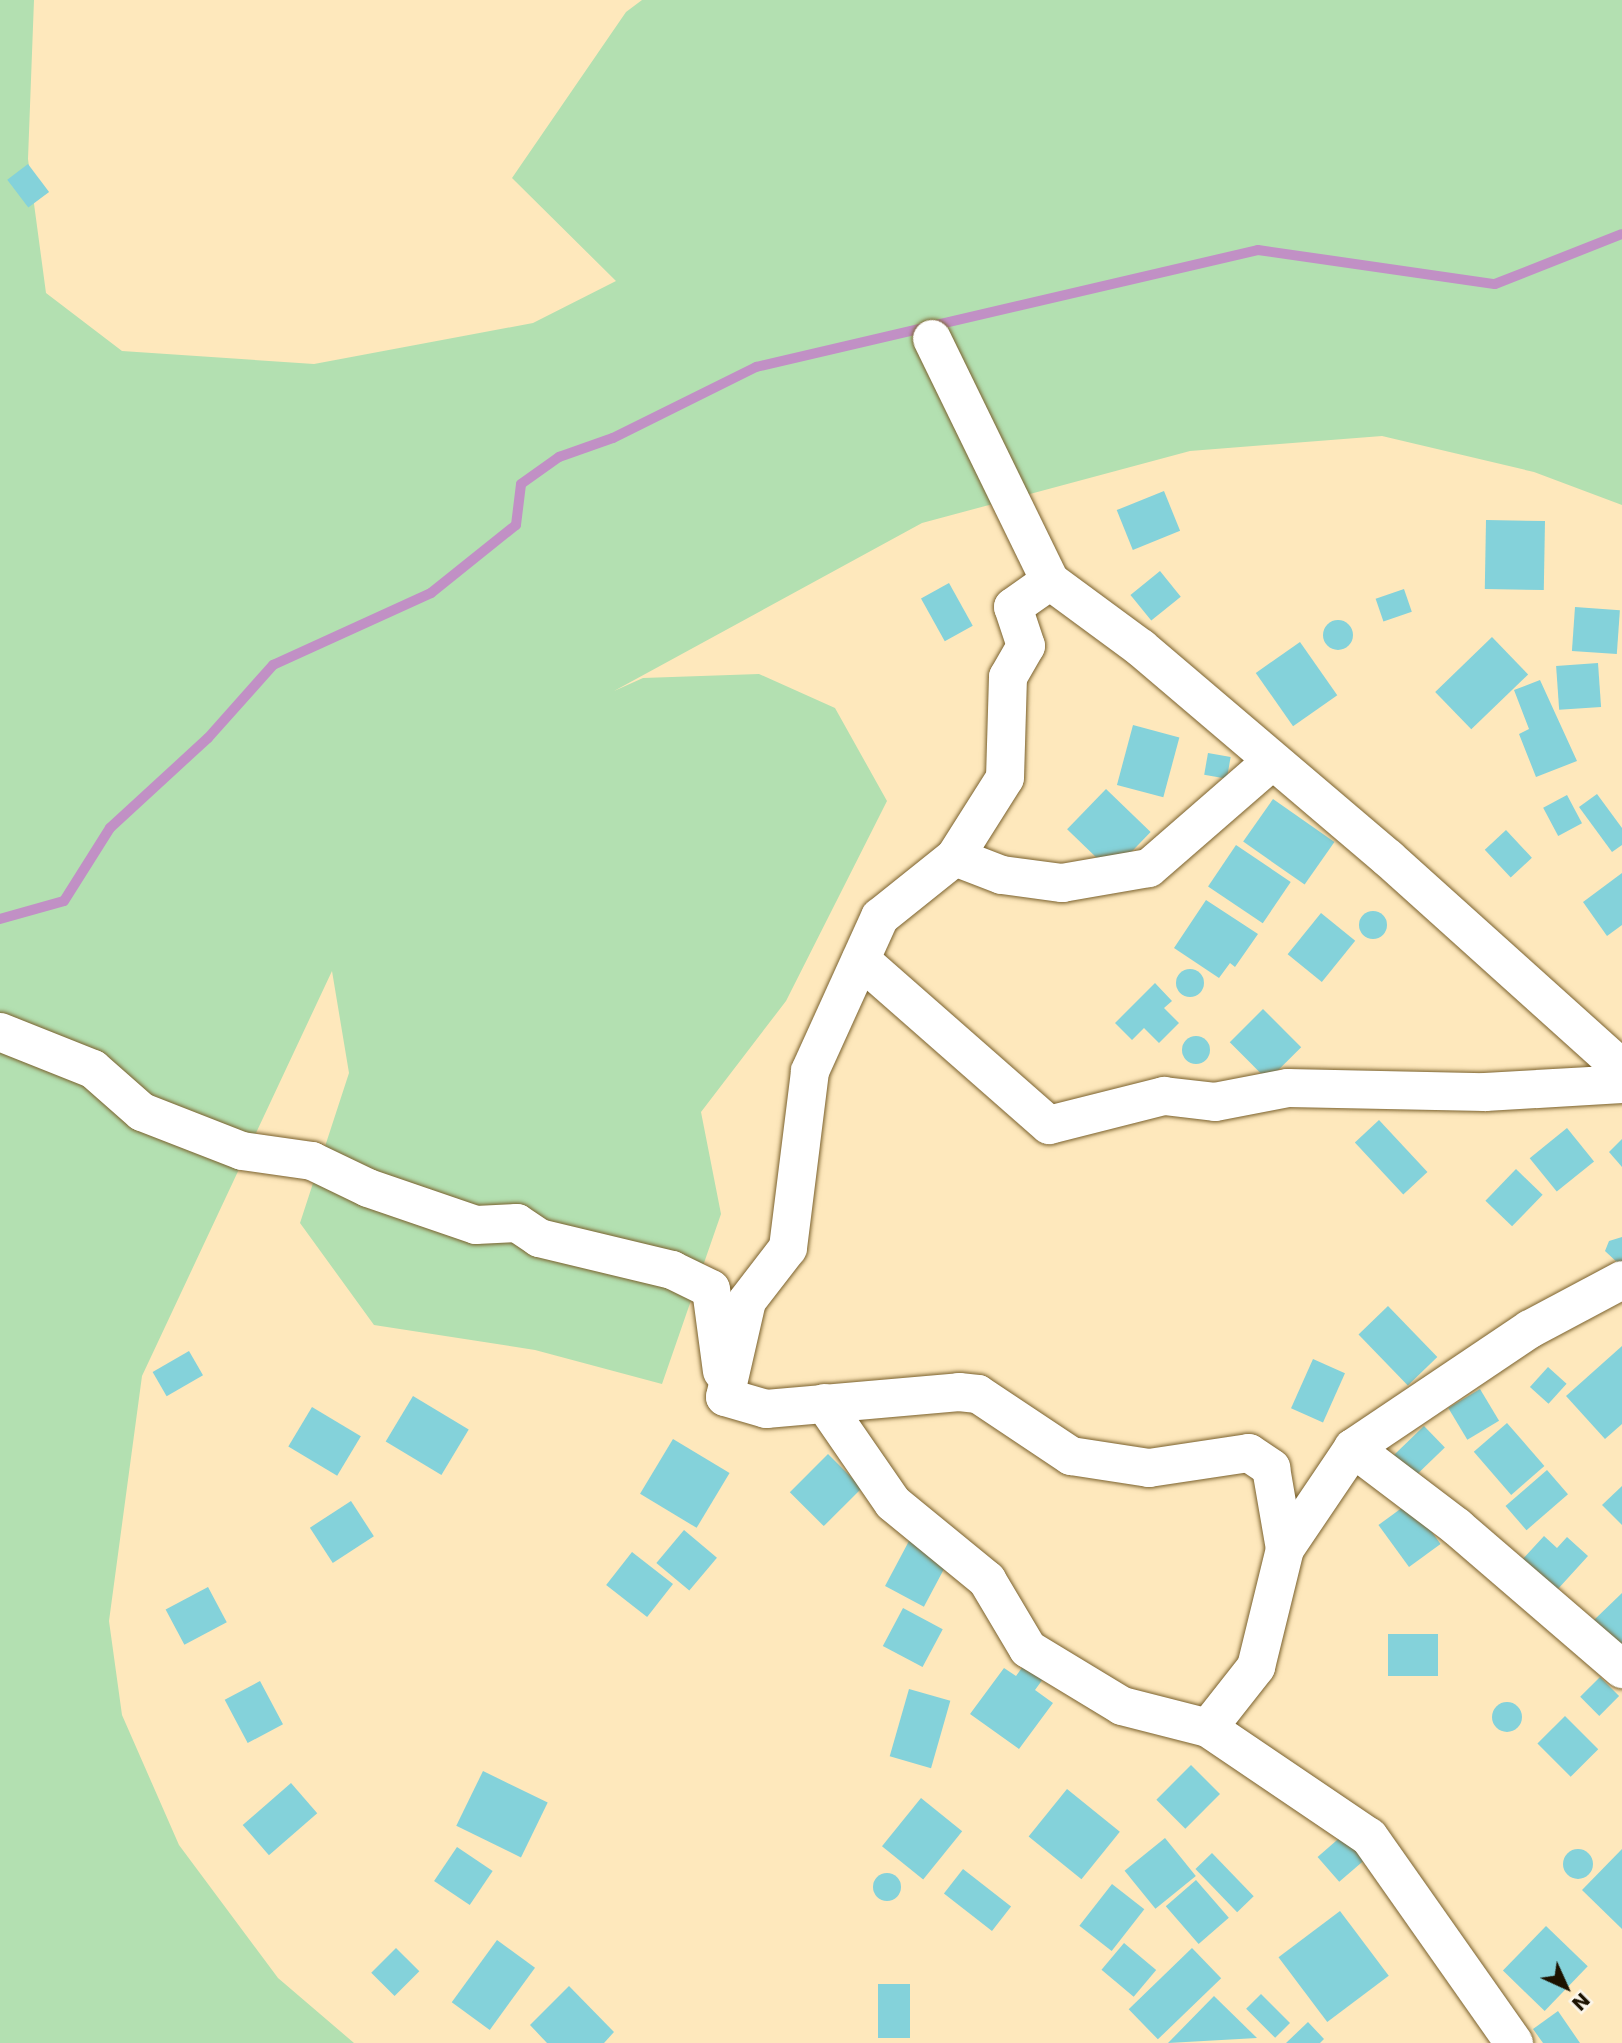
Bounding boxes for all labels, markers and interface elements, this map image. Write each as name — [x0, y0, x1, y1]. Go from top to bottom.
north arrow — [1531, 1952, 1601, 2022]
text: N — [1567, 1988, 1594, 2015]

